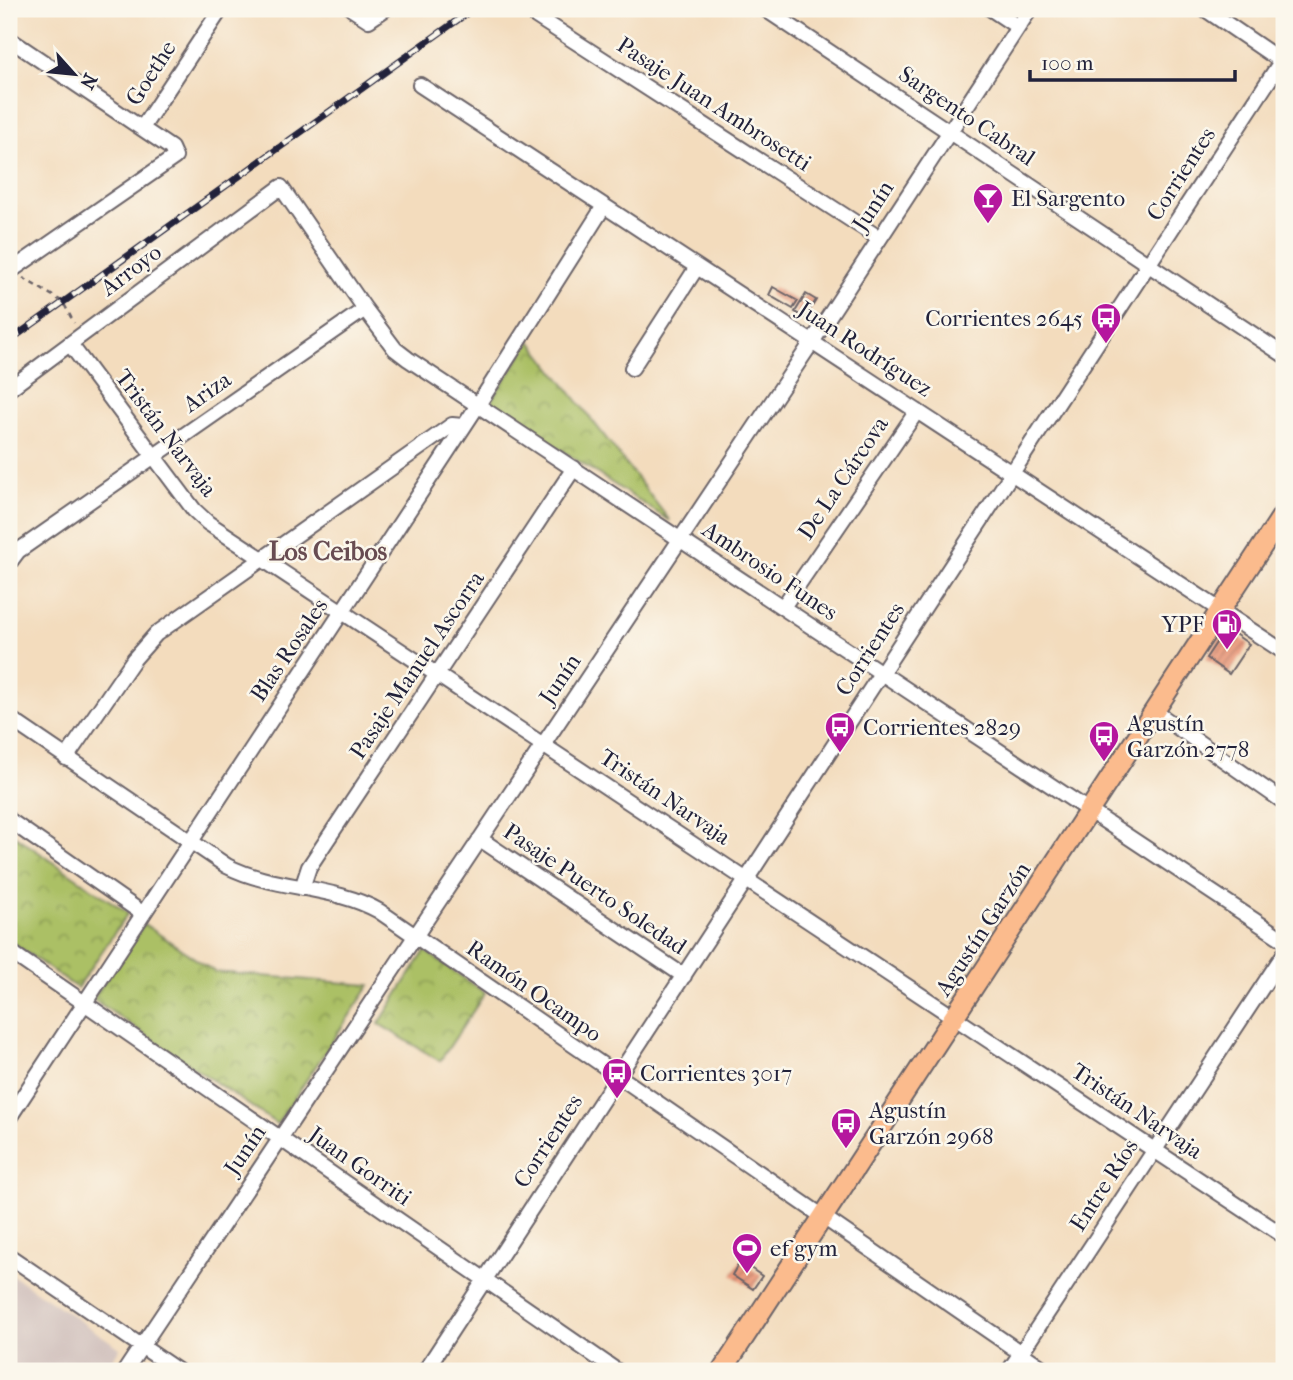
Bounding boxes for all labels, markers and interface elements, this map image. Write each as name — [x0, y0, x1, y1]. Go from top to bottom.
street label: Pasaje Juan Ambrosetti — [612, 31, 816, 177]
street label: Goethe — [120, 36, 182, 110]
north arrow — [38, 38, 108, 108]
scale bar — [1030, 38, 1235, 82]
text: 100 m — [1041, 51, 1094, 75]
street label: Sargento Cabral — [894, 60, 1041, 172]
text: N — [75, 70, 101, 93]
street label: Corrientes — [1141, 122, 1221, 226]
street label: Junín — [846, 175, 900, 238]
bar icon: El Sargento — [971, 181, 1005, 225]
place label: El Sargento — [1011, 185, 1125, 212]
street label: Arroyo — [95, 239, 167, 302]
street label: Juan Rodríguez — [791, 295, 937, 402]
bus stop icon: Corrientes 2645 — [1089, 301, 1123, 345]
place label: Corrientes 2645 — [925, 305, 1083, 332]
street label: Tristán Narvaja — [109, 364, 223, 502]
street label: Ariza — [177, 366, 236, 419]
street label: De La Cárcova — [792, 411, 894, 545]
street label: Ambrosio Funes — [696, 515, 843, 626]
district label: Los Ceibos — [269, 536, 388, 567]
street label: Pasaje Manuel Ascorra — [344, 566, 490, 764]
street label: Blas Rosales — [245, 593, 333, 707]
street label: Corrientes — [830, 597, 910, 701]
fuel station icon: YPF — [1210, 607, 1244, 651]
place label: YPF — [1161, 611, 1204, 638]
street label: Junín — [532, 648, 587, 711]
bus stop icon: Corrientes 2829 — [823, 710, 857, 754]
place label: Agustín Garzón 2778 — [1126, 710, 1249, 763]
place label: Corrientes 2829 — [863, 714, 1021, 741]
bus stop icon: Agustín Garzón 2778 — [1087, 719, 1121, 763]
street label: Tristán Narvaja — [594, 743, 736, 851]
street label: Pasaje Puerto Soledad — [498, 818, 692, 961]
street label: Agustín Garzón — [929, 856, 1037, 1002]
street label: Ramón Ocampo — [461, 934, 607, 1048]
bus stop icon: Corrientes 3017 — [600, 1056, 634, 1100]
street label: Tristán Narvaja — [1066, 1057, 1208, 1165]
place label: Corrientes 3017 — [640, 1060, 792, 1087]
street label: Corrientes — [508, 1089, 588, 1193]
place label: Agustín Garzón 2968 — [868, 1097, 994, 1150]
bus stop icon: Agustín Garzón 2968 — [829, 1106, 863, 1150]
street label: Junín — [217, 1119, 272, 1182]
street label: Juan Gorriti — [302, 1120, 417, 1211]
street label: Entre Ríos — [1064, 1134, 1144, 1236]
sports icon: ef gym — [730, 1231, 764, 1275]
place label: ef gym — [770, 1235, 838, 1262]

